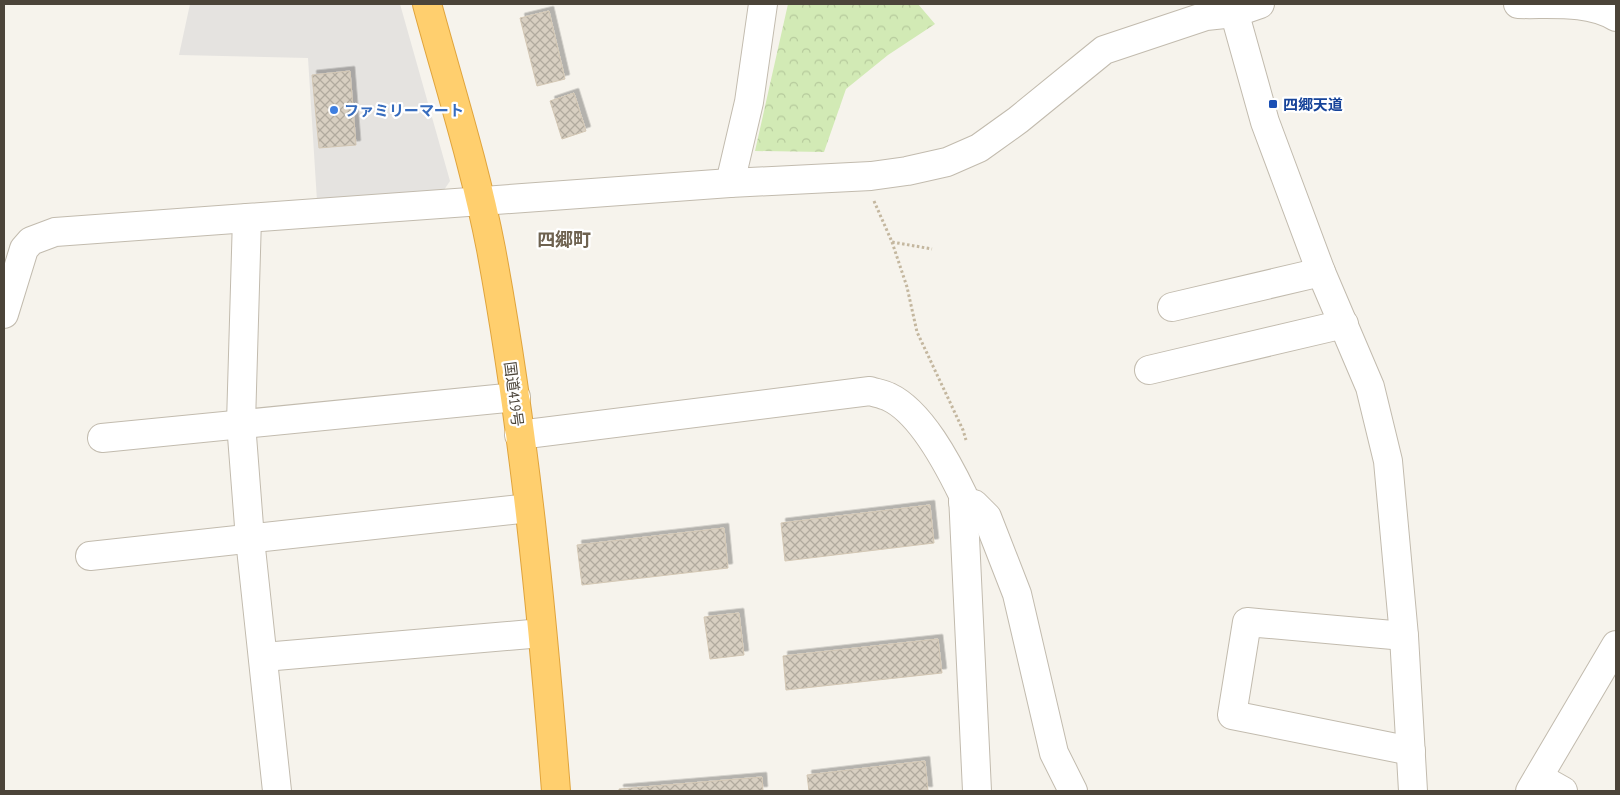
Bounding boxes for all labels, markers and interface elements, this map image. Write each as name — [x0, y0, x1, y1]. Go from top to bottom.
place label: 四郷天道 — [1283, 95, 1343, 114]
marker: 四郷天道 — [1267, 98, 1279, 110]
place label: ファミリーマート — [344, 101, 464, 120]
marker: ファミリーマート — [328, 104, 340, 116]
district label: 四郷町 — [537, 228, 591, 251]
street label: 国道419号 — [501, 360, 527, 428]

